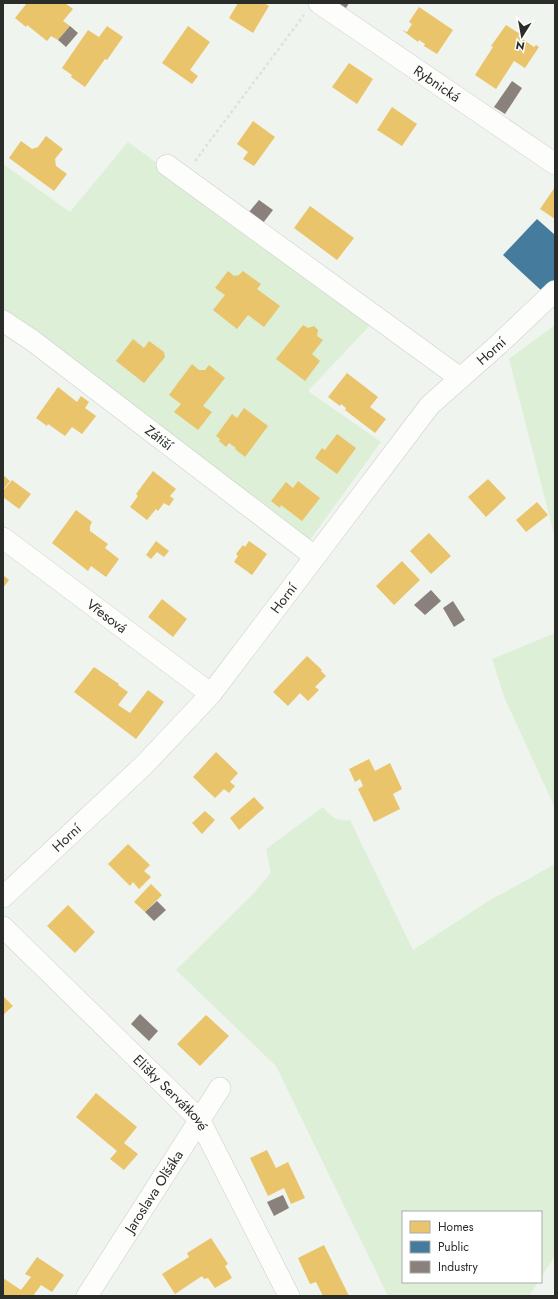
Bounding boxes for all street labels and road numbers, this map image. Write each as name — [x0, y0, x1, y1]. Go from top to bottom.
street label: Rybnická — [410, 60, 465, 107]
street label: Horní — [472, 331, 511, 370]
street label: Zátiší — [141, 420, 179, 456]
street label: Horní — [266, 578, 303, 618]
street label: Vřesová — [83, 594, 131, 638]
street label: Horní — [47, 818, 87, 856]
street label: Elišky Servátkové — [129, 1050, 213, 1134]
street label: Jaroslava Olšáka — [119, 1146, 188, 1238]

